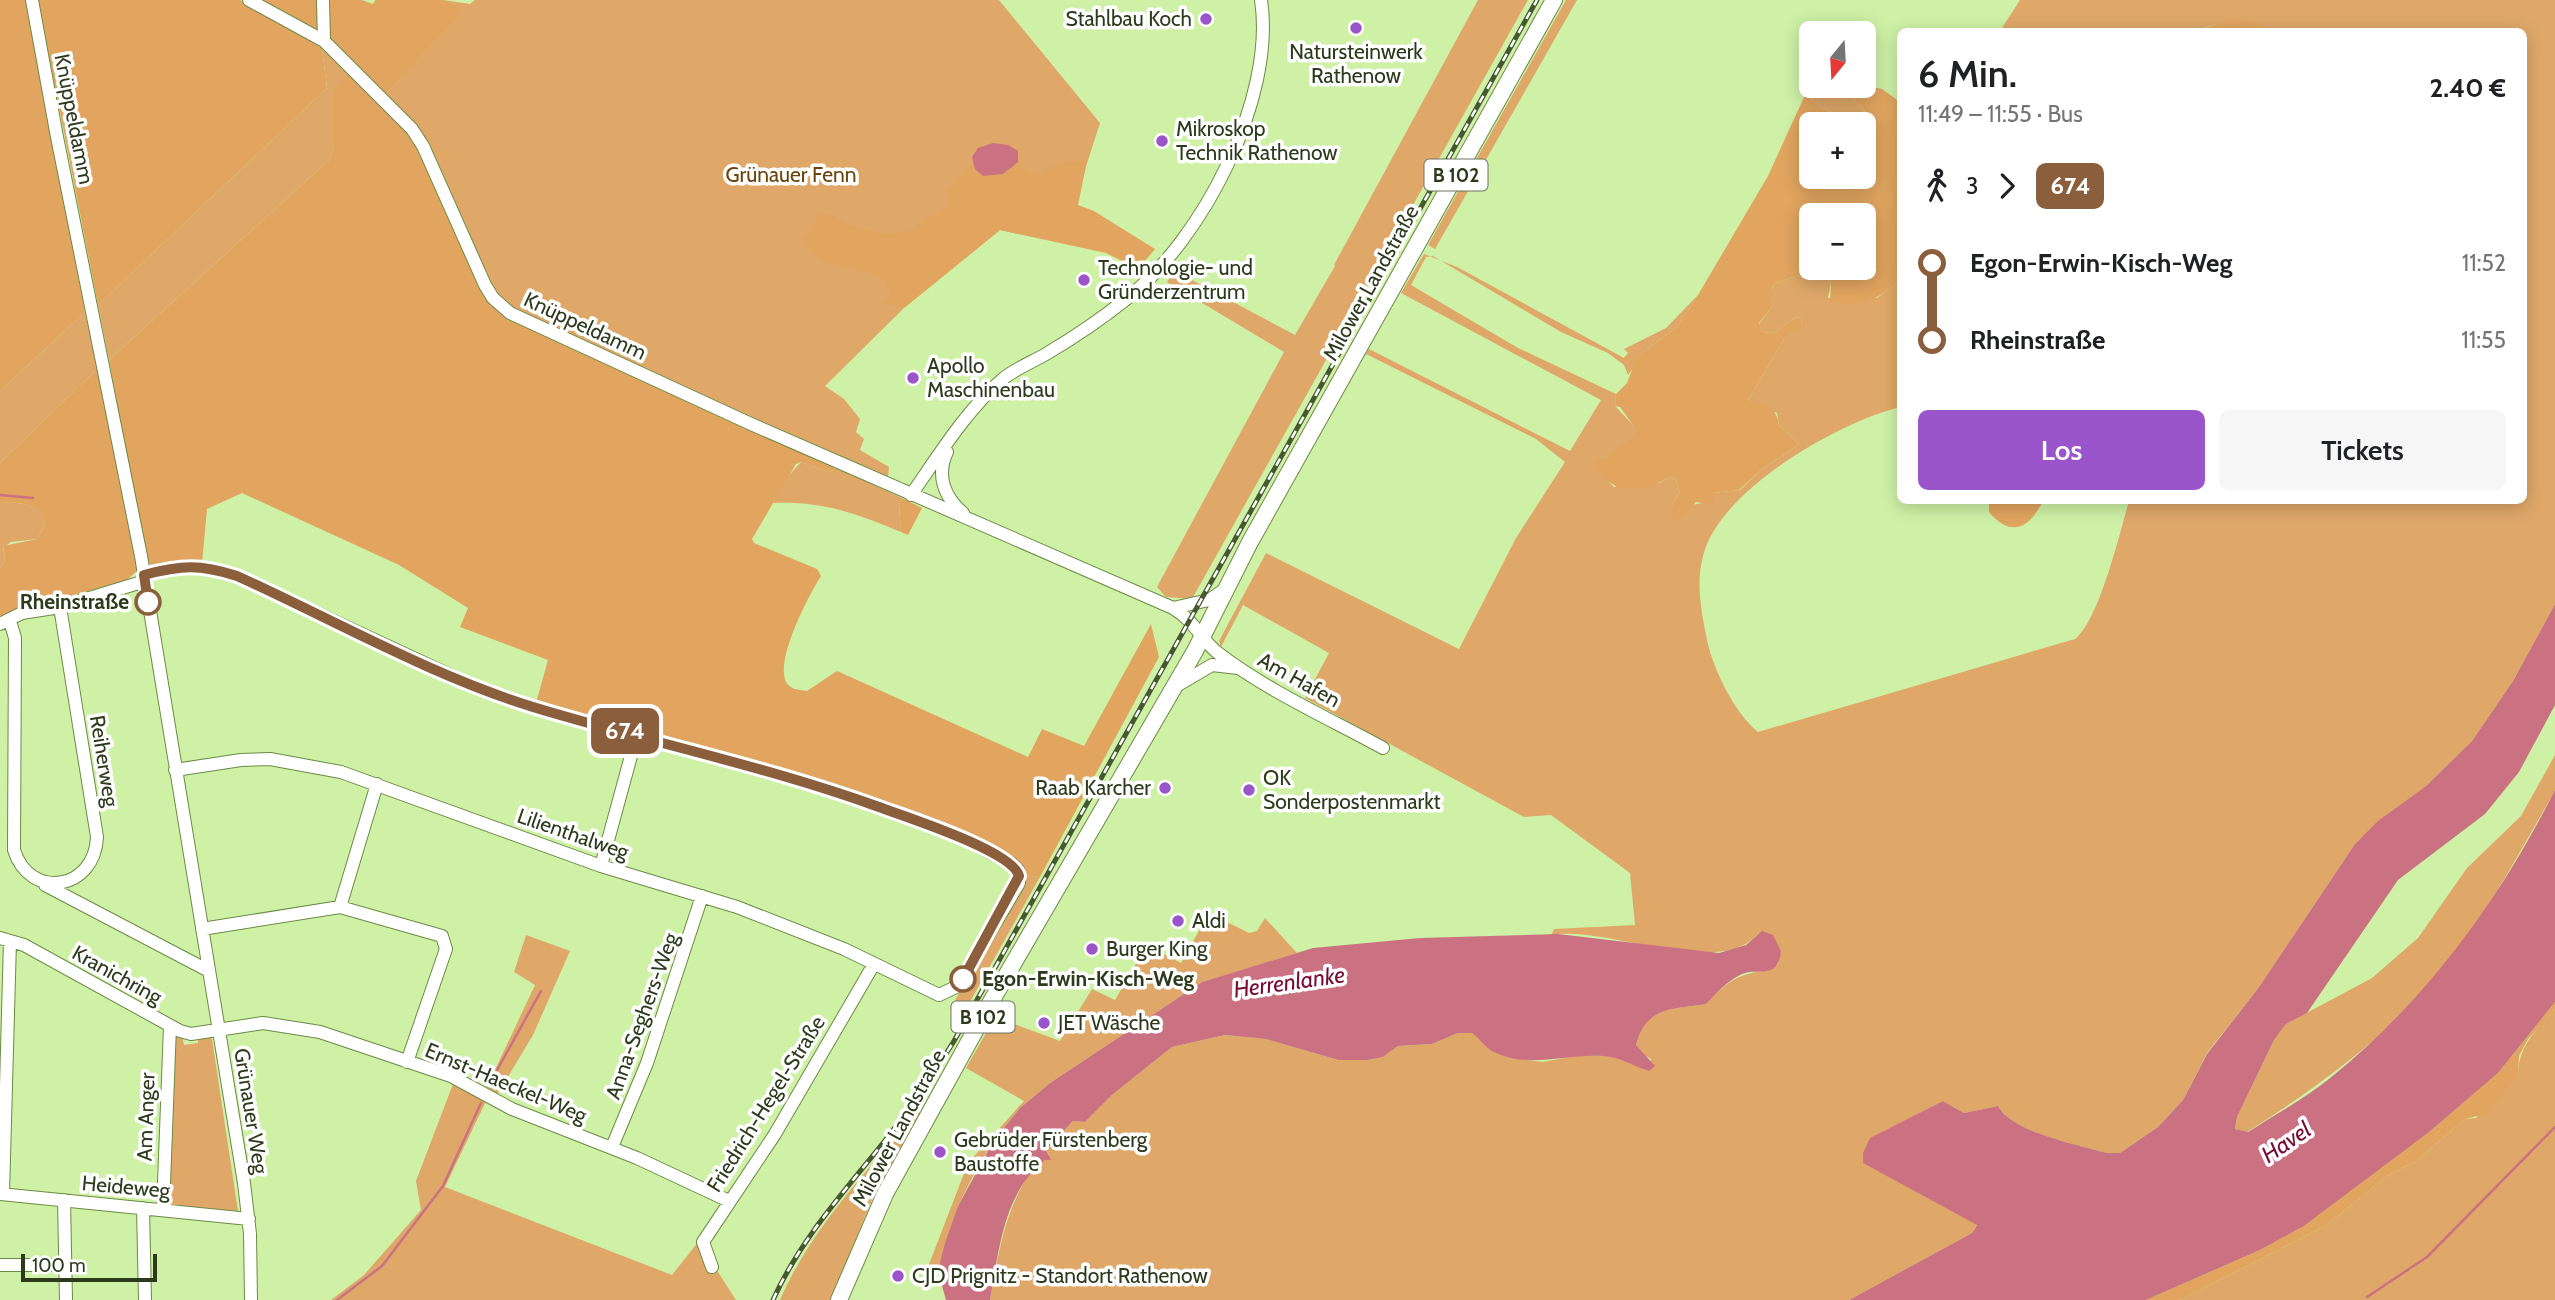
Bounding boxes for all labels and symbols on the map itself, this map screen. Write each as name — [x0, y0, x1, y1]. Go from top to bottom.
place label: Stahlbau Koch — [1065, 6, 1192, 31]
marker: Stahlbau Koch — [1198, 11, 1214, 27]
marker: Natursteinwerk Rathenow — [1348, 20, 1364, 36]
north arrow — [1799, 21, 1876, 98]
place label: Natursteinwerk Rathenow — [1289, 39, 1423, 88]
street label: Knüppeldamm — [50, 52, 99, 186]
place label: Mikroskop Technik Rathenow — [1176, 116, 1338, 165]
marker: Mikroskop Technik Rathenow — [1154, 133, 1170, 149]
road number: B 102 — [1424, 160, 1488, 190]
park label: Grünauer Fenn — [726, 162, 856, 187]
street label: Milower Landstraße — [1317, 200, 1424, 365]
place label: Technologie- und Gründerzentrum — [1098, 255, 1253, 304]
marker: Technologie- und Gründerzentrum — [1076, 272, 1092, 288]
street label: Knüppeldamm — [520, 286, 650, 365]
place label: Apollo Maschinenbau — [927, 353, 1055, 402]
marker: Apollo Maschinenbau — [905, 370, 921, 386]
place label: Rheinstraße — [20, 589, 129, 614]
marker: Rheinstraße — [135, 589, 161, 615]
street label: Am Hafen — [1254, 647, 1345, 712]
line badge: 674 — [585, 708, 665, 754]
street label: Reiherweg — [85, 713, 124, 809]
place label: OK Sonderpostenmarkt — [1263, 765, 1441, 814]
place label: Raab Karcher — [1035, 775, 1151, 800]
marker: Raab Karcher — [1157, 780, 1173, 796]
marker: OK Sonderpostenmarkt — [1241, 782, 1257, 798]
street label: Lilienthalweg — [514, 803, 633, 864]
place label: Aldi — [1192, 908, 1226, 933]
marker: Aldi — [1170, 913, 1186, 929]
street label: Anna-Seghers-Weg — [600, 929, 683, 1102]
place label: Burger King — [1106, 936, 1208, 961]
street label: Kranichring — [68, 940, 167, 1010]
marker: Burger King — [1084, 941, 1100, 957]
water label: Herrenlanke — [1232, 960, 1346, 1004]
marker: Egon-Erwin-Kisch-Weg — [950, 966, 976, 992]
place label: Egon-Erwin-Kisch-Weg — [982, 966, 1194, 991]
road number: B 102 — [951, 1001, 1014, 1032]
place label: JET Wäsche — [1057, 1010, 1161, 1035]
street label: Friedrich-Hegel-Straße — [701, 1011, 830, 1196]
marker: JET Wäsche — [1036, 1015, 1052, 1031]
street label: Ernst-Haeckel-Weg — [422, 1037, 591, 1128]
street label: Milower Landstraße — [847, 1045, 951, 1210]
street label: Grünauer Weg — [229, 1046, 274, 1176]
street label: Am Anger — [131, 1072, 160, 1162]
water label: Havel — [2256, 1115, 2317, 1169]
place label: Gebrüder Fürstenberg Baustoffe — [954, 1127, 1148, 1176]
marker: Gebrüder Fürstenberg Baustoffe — [932, 1144, 948, 1160]
street label: Heideweg — [81, 1170, 172, 1203]
scale bar — [21, 1251, 158, 1283]
place label: CJD Prignitz - Standort Rathenow — [912, 1263, 1208, 1288]
marker: CJD Prignitz - Standort Rathenow — [890, 1268, 906, 1284]

